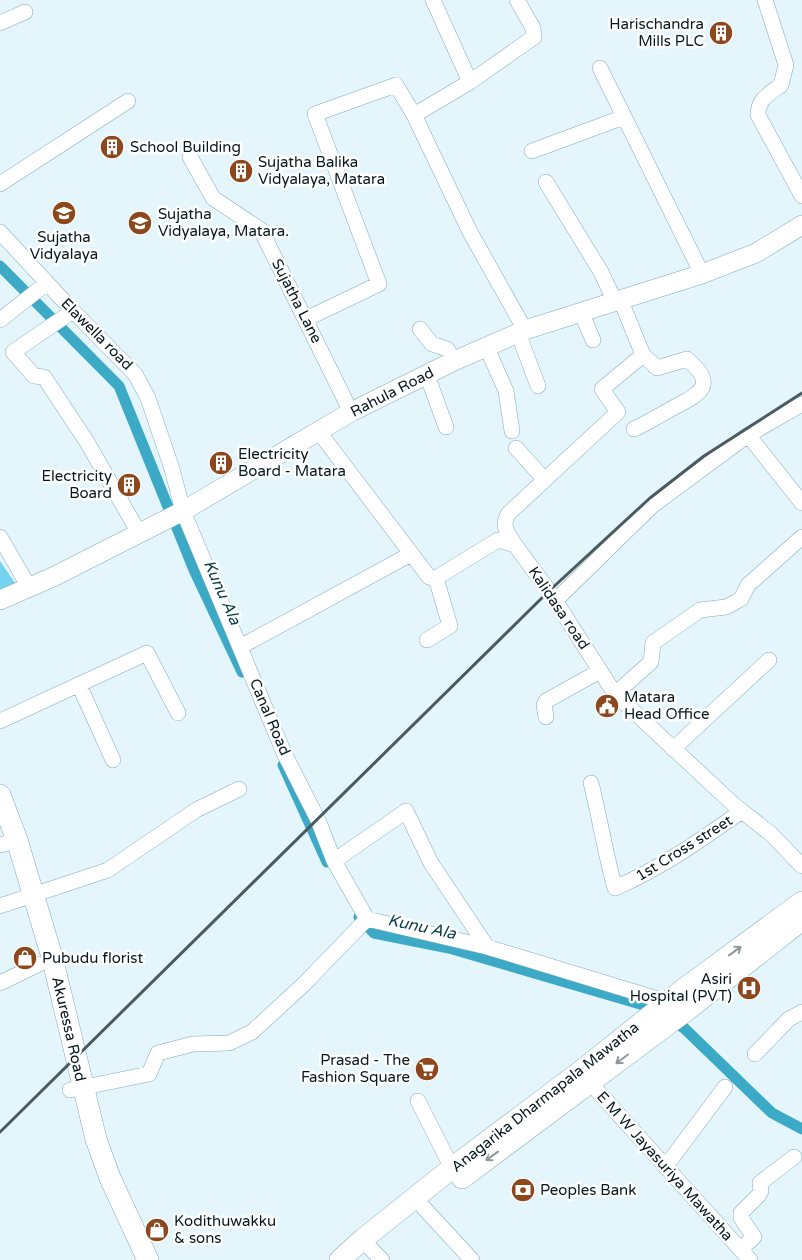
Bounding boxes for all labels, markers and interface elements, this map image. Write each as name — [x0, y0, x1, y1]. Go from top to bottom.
place label: Harischandra Mills PLC — [609, 15, 704, 50]
building icon: Harischandra Mills PLC — [708, 20, 734, 46]
building icon: School Building — [99, 134, 125, 160]
place label: School Building — [130, 138, 241, 156]
place label: Sujatha Balika Vidyalaya, Matara — [258, 153, 385, 188]
building icon: Sujatha Balika Vidyalaya, Matara — [228, 158, 254, 184]
school or university icon: Sujatha Vidyalaya — [51, 200, 77, 226]
place label: Sujatha Vidyalaya, Matara. — [158, 205, 289, 240]
school or university icon: Sujatha Vidyalaya, Matara. — [127, 210, 153, 236]
place label: Sujatha Vidyalaya — [30, 228, 98, 263]
street label: Sujatha Lane — [268, 256, 326, 346]
street label: Elawella road — [57, 294, 137, 374]
street label: Rahula Road — [347, 363, 437, 421]
place label: Electricity Board - Matara — [238, 445, 346, 480]
building icon: Electricity Board - Matara — [208, 450, 234, 476]
place label: Electricity Board — [42, 467, 112, 502]
building icon: Electricity Board — [116, 472, 142, 498]
water label: Kunu Ala — [199, 557, 246, 629]
street label: Kalidasa road — [525, 563, 593, 653]
street label: Canal Road — [246, 676, 294, 758]
place label: Matara Head Office — [624, 688, 709, 723]
public building icon: Matara Head Office — [594, 693, 620, 719]
street label: 1st Cross street — [632, 811, 736, 885]
water label: Kunu Ala — [386, 910, 459, 944]
shop icon: Pubudu florist — [12, 945, 38, 971]
one-way arrow — [728, 946, 742, 956]
place label: Pubudu florist — [42, 949, 143, 967]
place label: Asiri Hospital (PVT) — [630, 970, 732, 1005]
street label: Akuressa Road — [48, 975, 90, 1083]
hospital icon: Asiri Hospital (PVT) — [736, 975, 762, 1001]
street label: Anagarika Dharmapala Mawatha — [448, 1018, 642, 1176]
place label: Prasad - The Fashion Square — [301, 1051, 410, 1086]
one-way arrow — [615, 1054, 629, 1064]
supermarket icon: Prasad - The Fashion Square — [414, 1056, 440, 1082]
street label: E M W Jayasuriya Mawatha — [593, 1088, 737, 1244]
one-way arrow — [486, 1151, 499, 1162]
bank icon: Peoples Bank — [510, 1177, 536, 1203]
place label: Peoples Bank — [540, 1181, 636, 1199]
place label: Kodithuwakku & sons — [174, 1212, 276, 1247]
shop icon: Kodithuwakku & sons — [144, 1217, 170, 1243]

